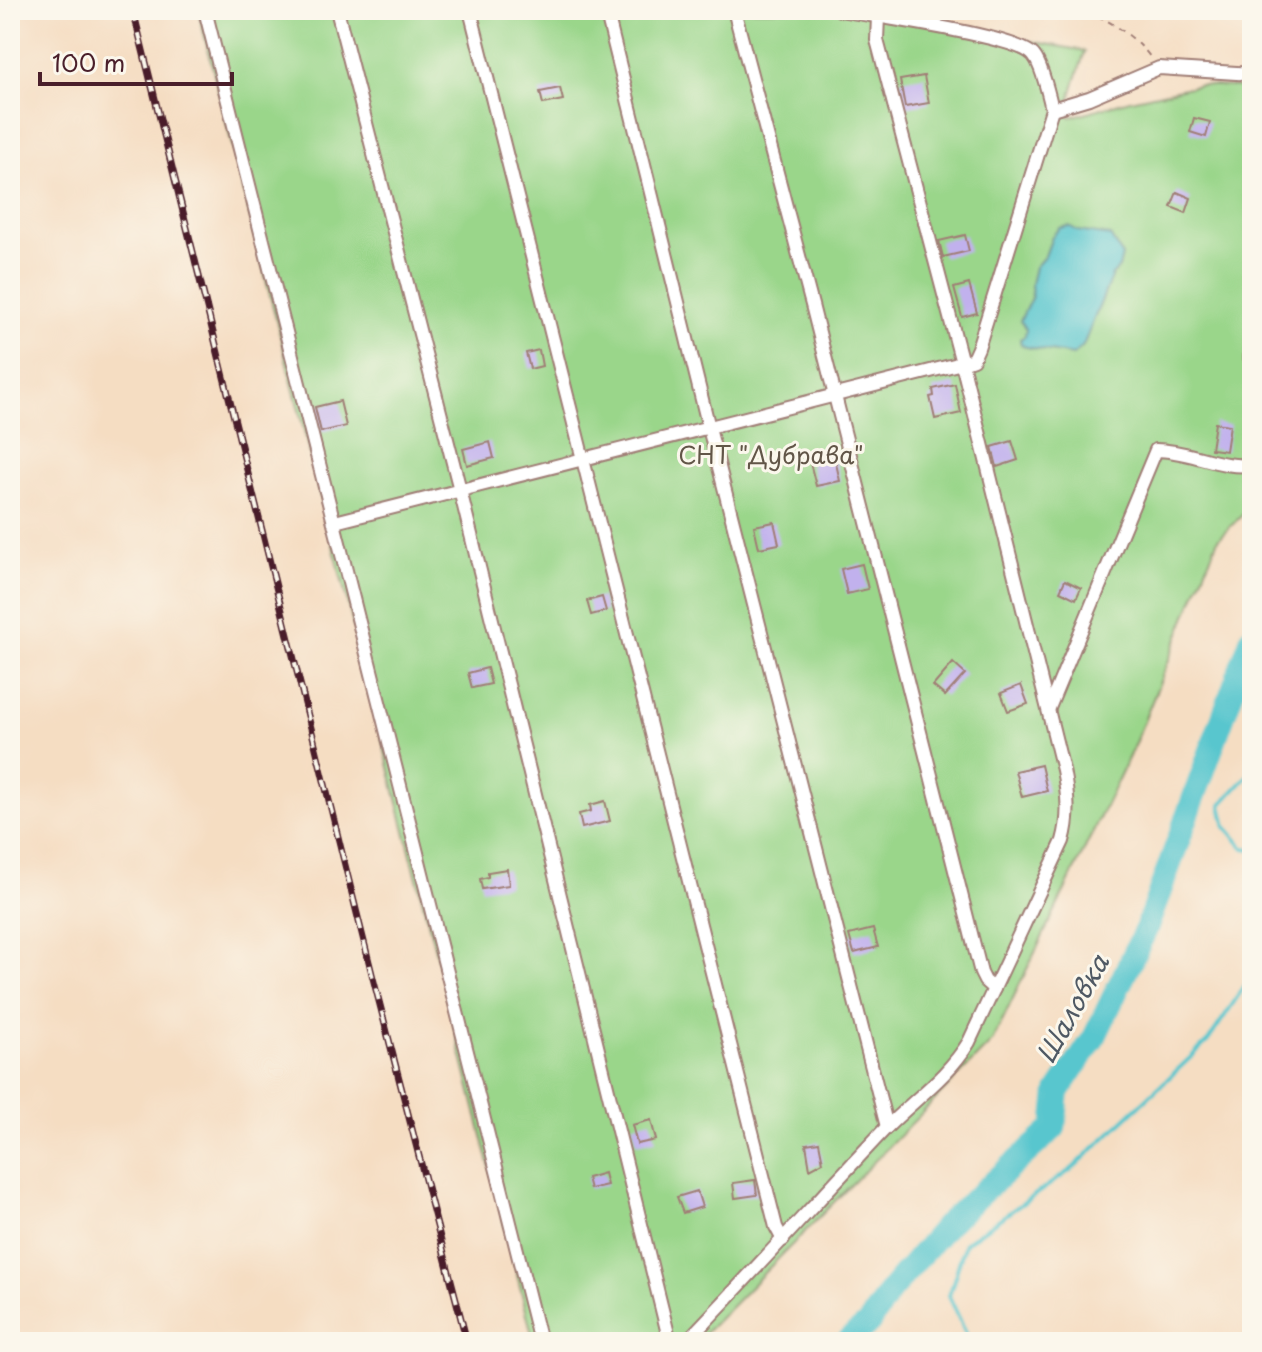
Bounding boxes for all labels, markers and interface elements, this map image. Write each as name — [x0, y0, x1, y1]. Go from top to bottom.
scale bar — [40, 36, 232, 86]
text: 100 m — [52, 44, 125, 80]
park label: СНТ "Дубрава" — [678, 436, 864, 472]
water label: Шаловка — [1026, 946, 1118, 1070]

